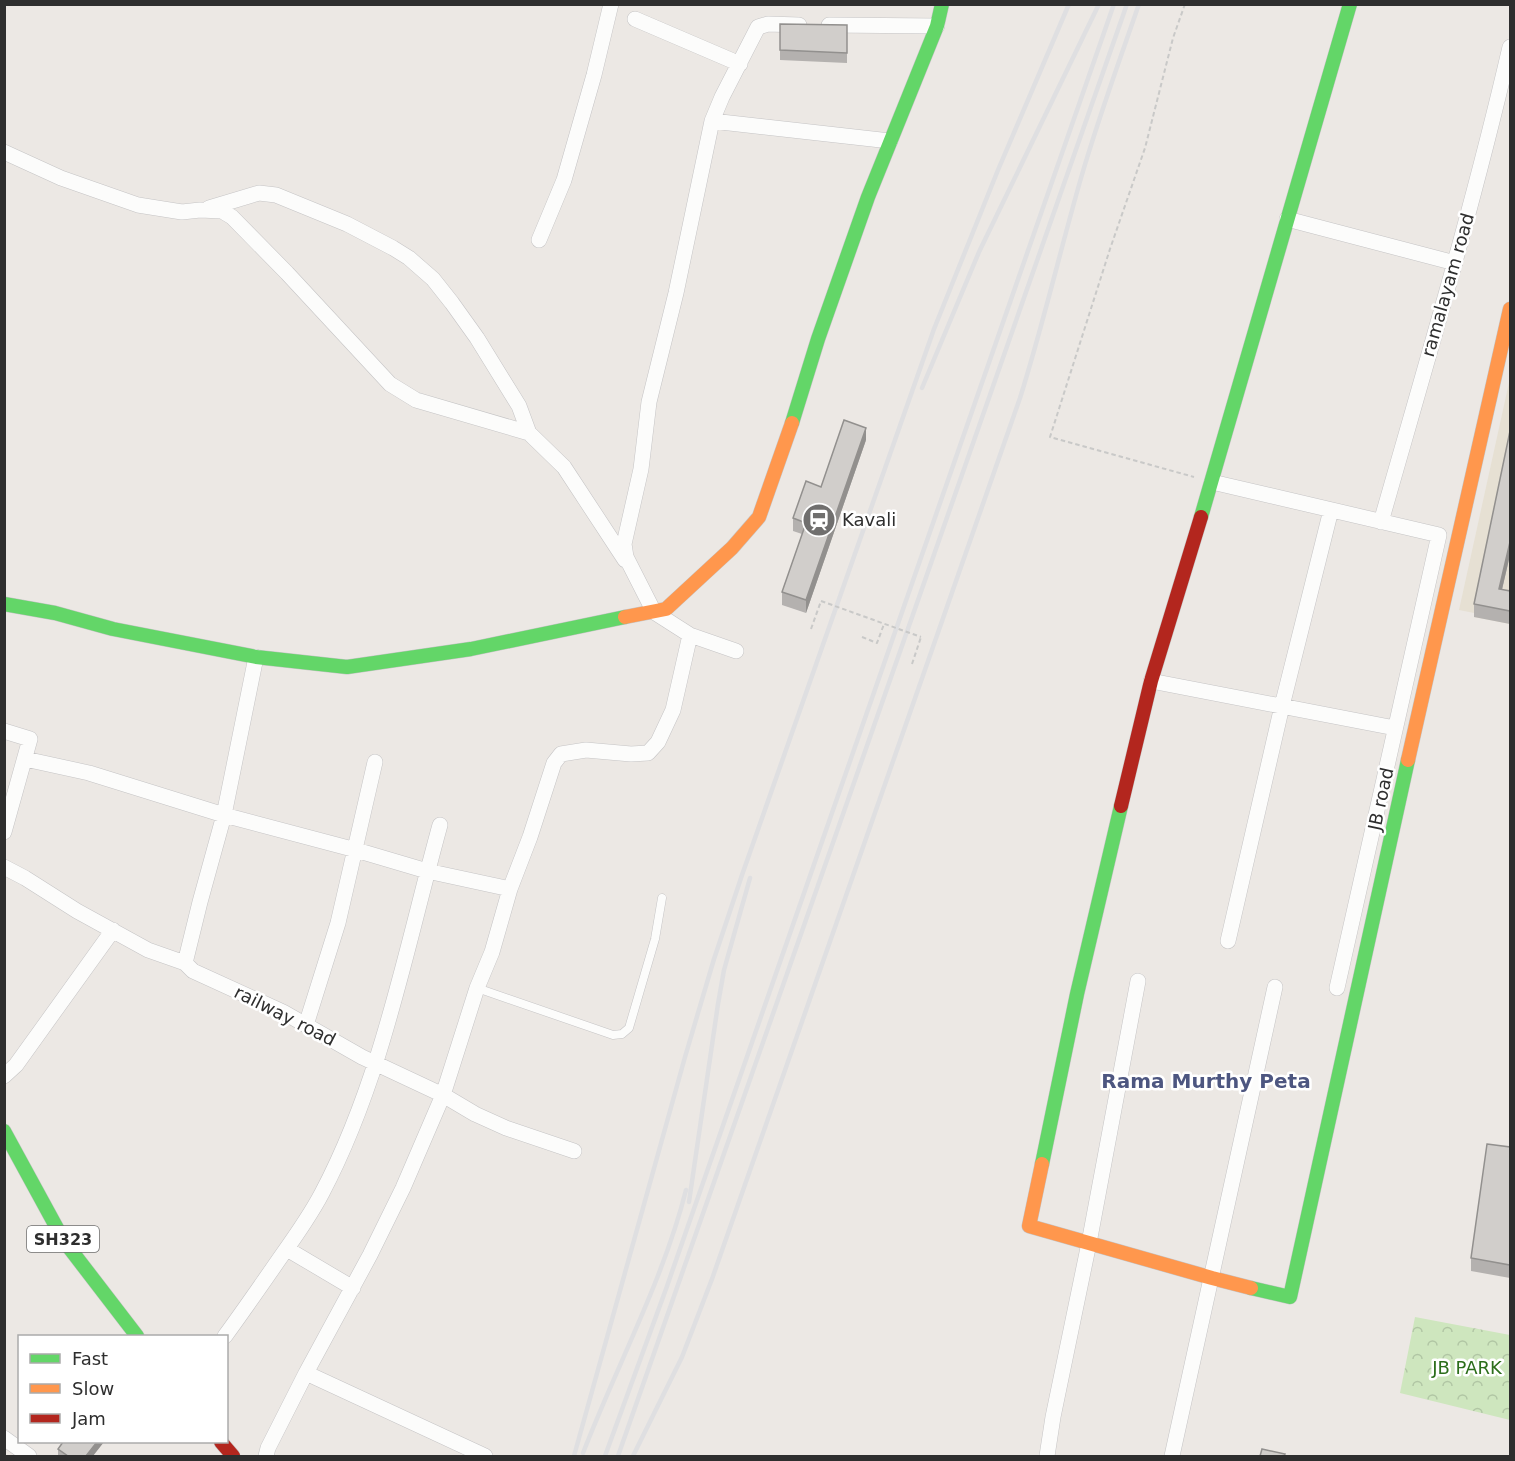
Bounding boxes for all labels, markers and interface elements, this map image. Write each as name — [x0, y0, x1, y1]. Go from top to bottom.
street label: ramalayam road — [1417, 211, 1478, 359]
station icon: Kavali — [801, 502, 837, 538]
place label: Kavali — [842, 509, 896, 530]
street label: JB road — [1363, 765, 1397, 833]
street label: railway road — [231, 981, 339, 1050]
district label: Rama Murthy Peta — [1101, 1069, 1311, 1093]
road number: SH323 — [27, 1226, 99, 1252]
legend — [18, 1335, 228, 1443]
text: Fast — [72, 1348, 108, 1369]
park label: JB PARK — [1431, 1357, 1503, 1378]
text: Slow — [72, 1378, 114, 1399]
text: Jam — [71, 1408, 106, 1429]

